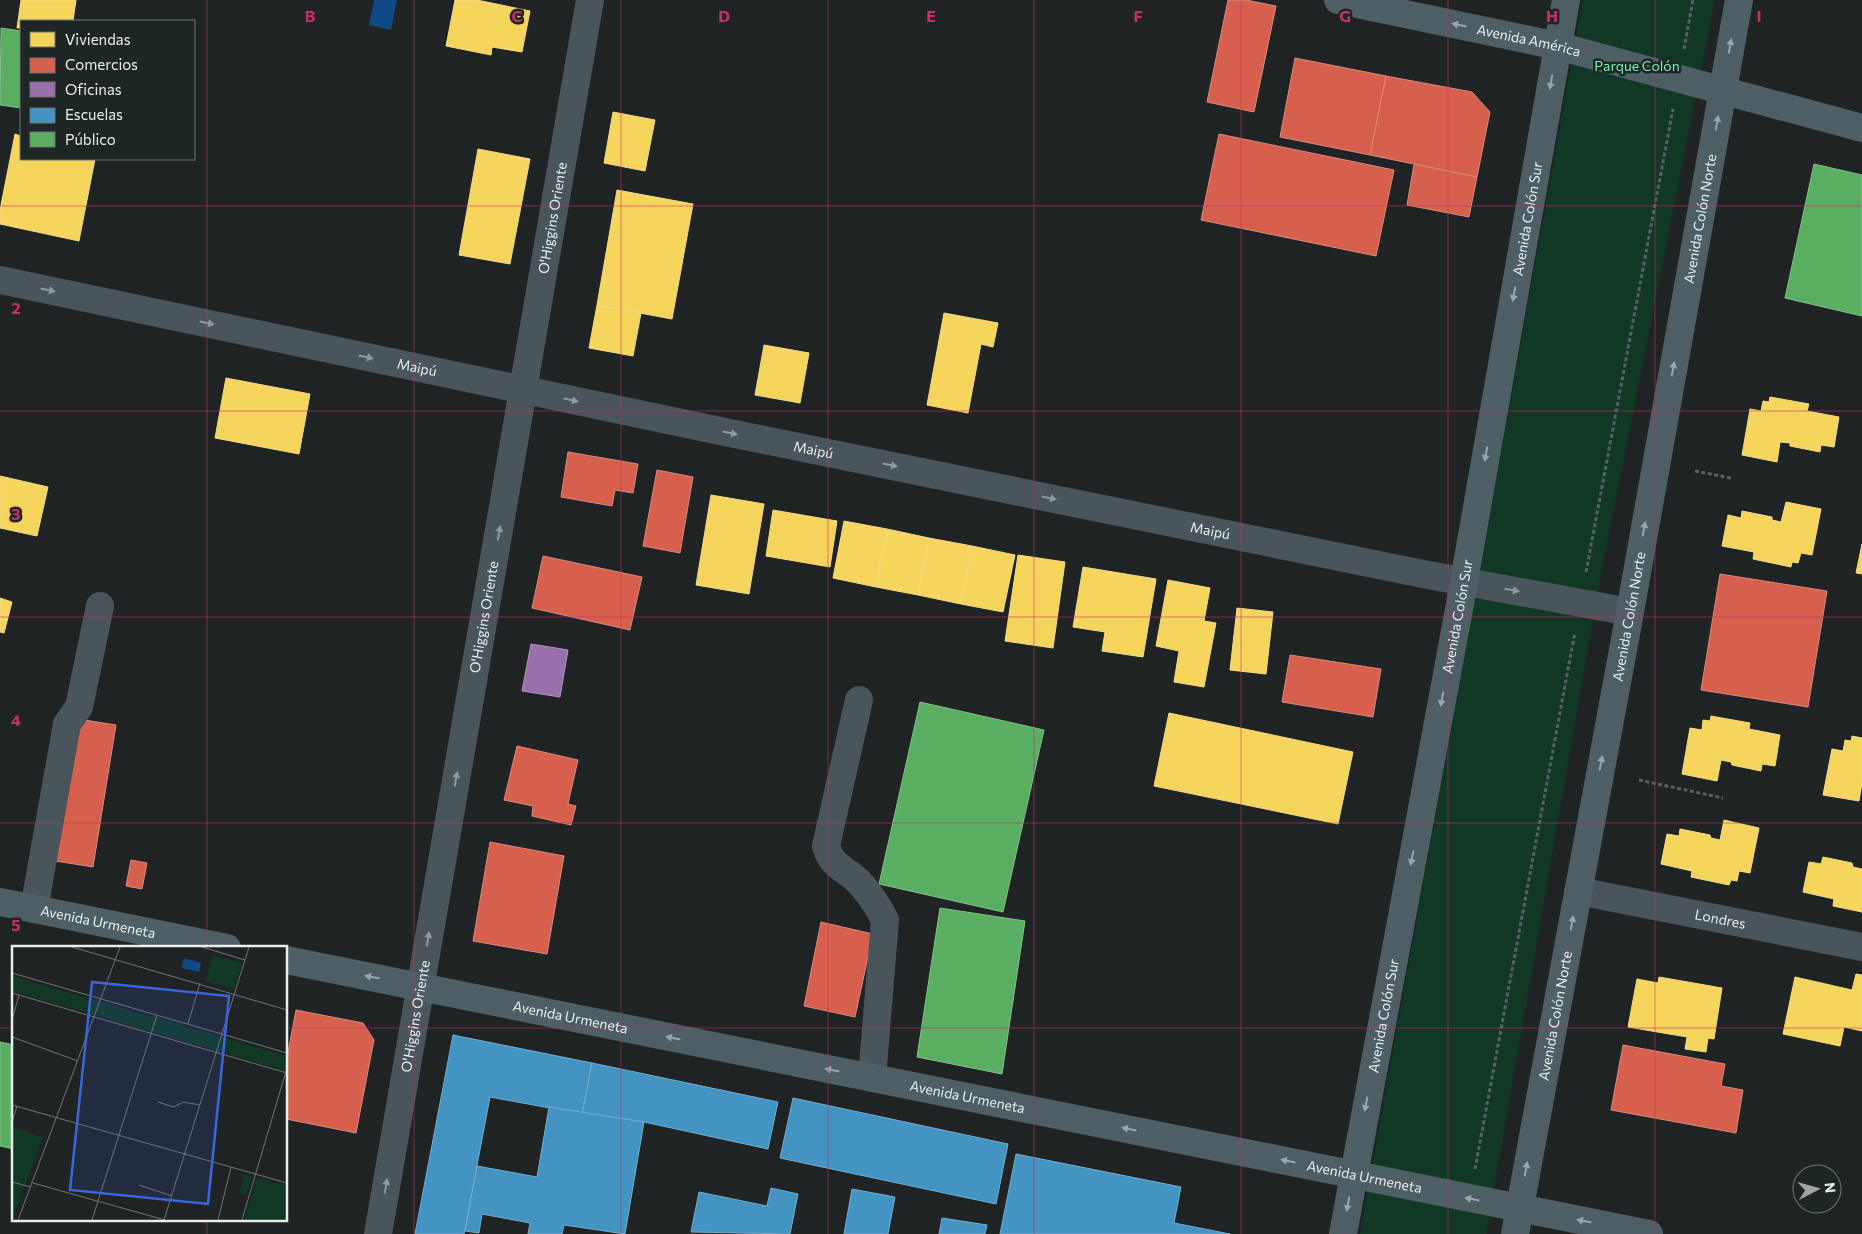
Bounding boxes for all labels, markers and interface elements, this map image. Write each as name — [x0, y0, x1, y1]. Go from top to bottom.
text: B — [305, 6, 316, 25]
text: C — [512, 6, 523, 25]
text: D — [718, 6, 730, 25]
text: E — [926, 6, 936, 25]
text: F — [1133, 6, 1143, 25]
text: G — [1339, 6, 1351, 25]
text: H — [1546, 6, 1558, 25]
text: I — [1756, 6, 1762, 25]
legend — [20, 20, 195, 160]
street label: Avenida América — [1475, 20, 1583, 60]
one-way arrow — [1451, 21, 1466, 29]
text: Viviendas — [65, 30, 131, 48]
one-way arrow — [1727, 37, 1735, 53]
text: Comercios — [65, 55, 138, 73]
park label: Parque Colón — [1594, 57, 1680, 74]
one-way arrow — [1547, 75, 1555, 91]
text: Oficinas — [65, 80, 122, 98]
text: Escuelas — [65, 105, 123, 123]
one-way arrow — [1713, 115, 1721, 131]
text: Público — [65, 130, 116, 148]
street label: Avenida Colón Norte — [1680, 152, 1719, 285]
street label: O'Higgins Oriente — [534, 160, 570, 275]
street label: Avenida Colón Sur — [1509, 160, 1546, 277]
one-way arrow — [40, 286, 55, 294]
one-way arrow — [1510, 287, 1518, 303]
text: 2 — [11, 298, 21, 317]
one-way arrow — [199, 320, 215, 328]
one-way arrow — [358, 353, 373, 361]
street label: Maipú — [396, 354, 439, 379]
one-way arrow — [1669, 361, 1677, 377]
one-way arrow — [564, 396, 579, 404]
one-way arrow — [723, 429, 738, 437]
street label: Maipú — [792, 437, 835, 462]
one-way arrow — [1481, 447, 1489, 463]
one-way arrow — [882, 462, 898, 470]
one-way arrow — [1041, 494, 1057, 502]
text: 3 — [11, 504, 21, 523]
street label: Maipú — [1189, 518, 1232, 543]
one-way arrow — [1641, 521, 1649, 537]
one-way arrow — [495, 525, 503, 541]
street label: Avenida Colón Norte — [1608, 550, 1649, 683]
street label: Avenida Colón Sur — [1438, 558, 1476, 675]
street label: O'Higgins Oriente — [466, 560, 501, 674]
one-way arrow — [1504, 587, 1520, 595]
one-way arrow — [1438, 691, 1446, 707]
text: 4 — [11, 710, 21, 729]
one-way arrow — [1598, 755, 1606, 771]
one-way arrow — [453, 771, 461, 787]
one-way arrow — [1408, 851, 1416, 867]
street label: Avenida Urmeneta — [39, 901, 157, 941]
street label: Londres — [1693, 905, 1747, 932]
text: 5 — [11, 915, 21, 934]
one-way arrow — [1568, 915, 1576, 931]
one-way arrow — [425, 931, 433, 947]
inset map — [12, 946, 288, 1222]
street label: Avenida Colón Norte — [1535, 949, 1575, 1082]
street label: Avenida Colón Sur — [1364, 957, 1402, 1074]
street label: O'Higgins Oriente — [397, 959, 433, 1073]
one-way arrow — [365, 973, 380, 981]
street label: Avenida Urmeneta — [511, 997, 629, 1037]
one-way arrow — [665, 1033, 681, 1041]
one-way arrow — [824, 1065, 840, 1073]
street label: Avenida Urmeneta — [908, 1077, 1027, 1116]
one-way arrow — [1362, 1097, 1370, 1113]
one-way arrow — [1121, 1125, 1137, 1133]
street label: Avenida Urmeneta — [1305, 1156, 1424, 1196]
one-way arrow — [1280, 1157, 1296, 1165]
one-way arrow — [1523, 1160, 1531, 1176]
north arrow — [1792, 1164, 1842, 1214]
one-way arrow — [383, 1178, 391, 1194]
text: N — [1821, 1181, 1839, 1194]
one-way arrow — [1463, 1194, 1479, 1202]
one-way arrow — [1343, 1197, 1351, 1213]
one-way arrow — [1577, 1217, 1592, 1225]

